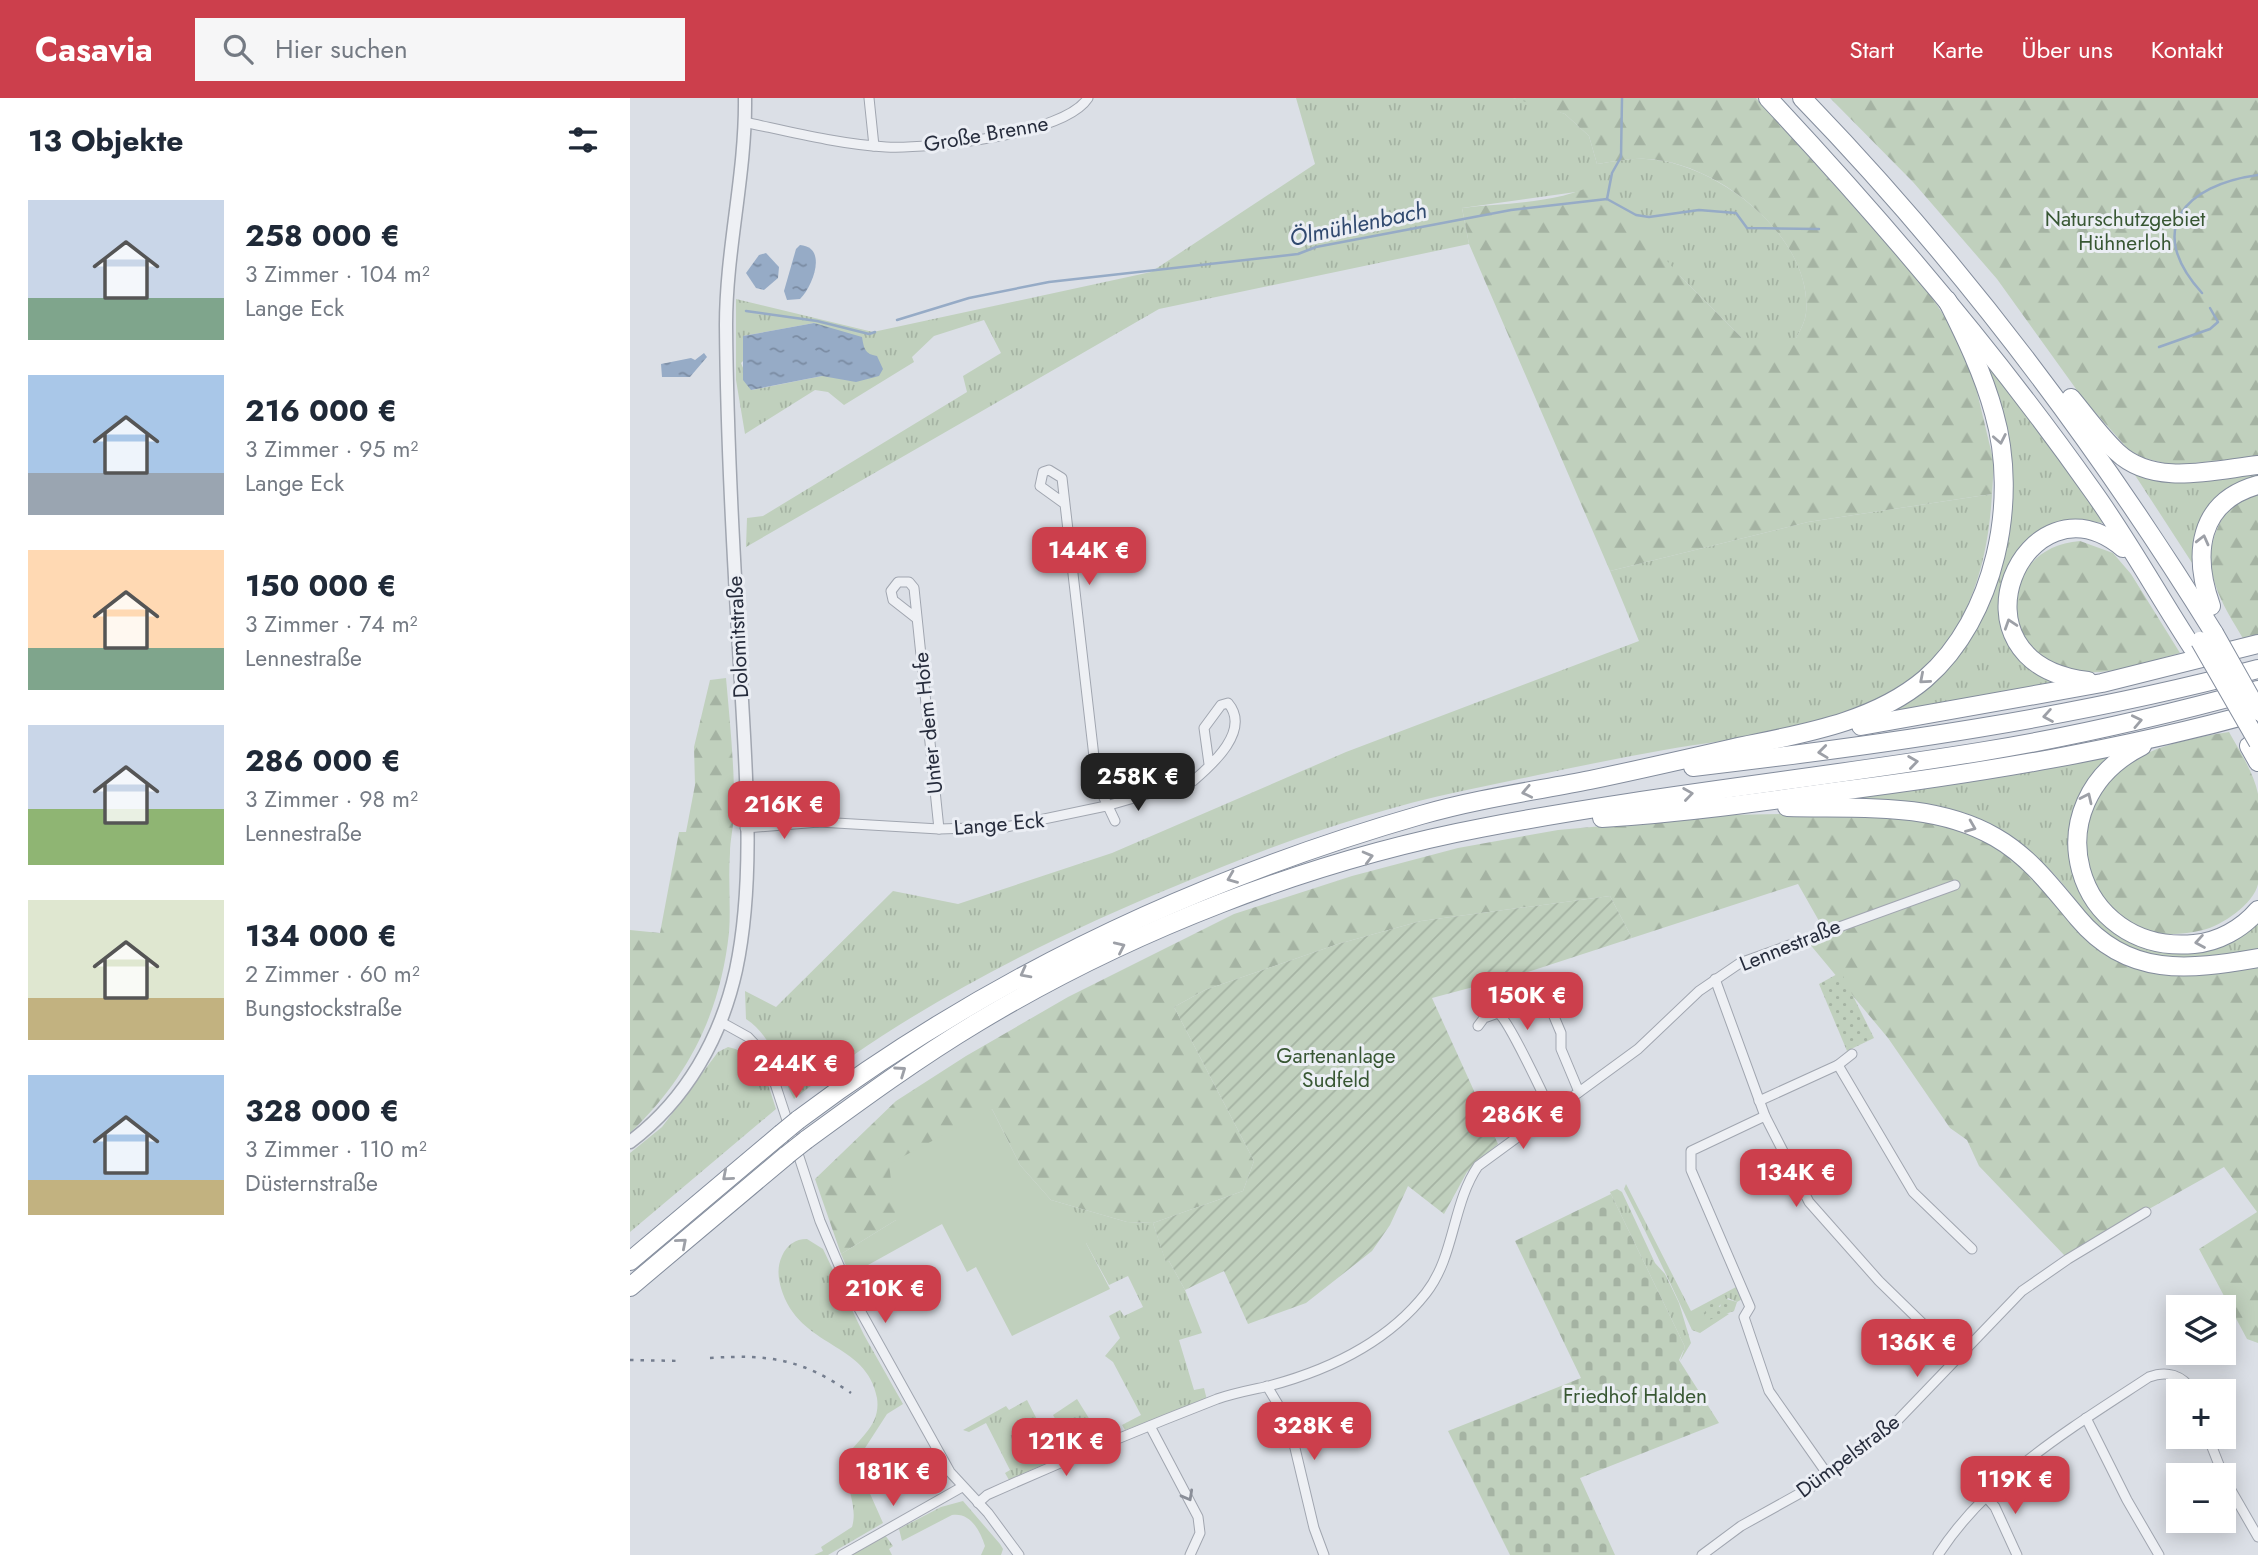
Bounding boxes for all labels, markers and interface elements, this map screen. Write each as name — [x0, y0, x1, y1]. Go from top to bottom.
search box — [195, 18, 685, 81]
text: Casavia — [35, 26, 153, 73]
icon: search — [219, 30, 257, 68]
text: Hier suchen — [275, 30, 408, 68]
text: Start — [1850, 32, 1894, 67]
text: Karte — [1932, 32, 1983, 67]
text: Über uns — [2021, 32, 2113, 67]
text: Kontakt — [2151, 32, 2223, 67]
street label: Große Brenne — [921, 108, 1051, 160]
text: 13 Objekte — [28, 119, 183, 162]
icon: filters — [564, 121, 602, 159]
water label: Ölmühlenbach — [1286, 193, 1430, 255]
park label: Naturschutzgebiet Hühnerloh — [2045, 204, 2205, 258]
text: 258 000 € — [245, 214, 400, 257]
icon: home — [84, 228, 168, 312]
text: 3 Zimmer · 104 m² — [245, 257, 430, 291]
text: Lange Eck — [245, 291, 344, 325]
text: 216 000 € — [245, 389, 397, 432]
icon: home — [84, 403, 168, 487]
text: 3 Zimmer · 95 m² — [245, 432, 418, 466]
one-way arrow — [1991, 433, 2006, 445]
text: Lange Eck — [245, 466, 344, 500]
pin: 144K € — [1032, 528, 1146, 587]
text: 144K € — [1048, 533, 1130, 567]
one-way arrow — [2195, 534, 2209, 546]
text: 150 000 € — [245, 564, 397, 607]
street label: Dolomitstraße — [720, 575, 756, 699]
icon: home — [84, 578, 168, 662]
text: 3 Zimmer · 74 m² — [245, 607, 418, 641]
one-way arrow — [2004, 619, 2019, 631]
text: Lennestraße — [245, 641, 362, 675]
street label: Unter dem Hofe — [906, 650, 950, 795]
one-way arrow — [1919, 671, 1932, 683]
one-way arrow — [2042, 708, 2054, 723]
one-way arrow — [2131, 714, 2143, 729]
text: 286 000 € — [245, 739, 401, 782]
one-way arrow — [1818, 744, 1829, 759]
icon: home — [84, 753, 168, 837]
pin: 258K € — [1081, 754, 1195, 813]
one-way arrow — [1908, 755, 1919, 770]
text: 258K € — [1097, 759, 1179, 793]
text: 3 Zimmer · 98 m² — [245, 782, 418, 816]
pin: 216K € — [727, 782, 841, 841]
one-way arrow — [1521, 784, 1533, 799]
text: 216K € — [744, 787, 824, 821]
one-way arrow — [1682, 787, 1694, 802]
one-way arrow — [2079, 793, 2093, 805]
street label: Lange Eck — [953, 805, 1046, 843]
text: Lennestraße — [245, 816, 362, 850]
one-way arrow — [1964, 819, 1977, 833]
one-way arrow — [1362, 851, 1374, 865]
one-way arrow — [1227, 870, 1239, 884]
street label: Lennestraße — [1735, 911, 1845, 979]
text: 134 000 € — [245, 914, 397, 957]
icon: home — [84, 928, 168, 1012]
one-way arrow — [2194, 934, 2206, 949]
one-way arrow — [1113, 941, 1125, 955]
text: 2 Zimmer · 60 m² — [245, 957, 420, 991]
one-way arrow — [1020, 964, 1033, 978]
pin: 150K € — [1470, 972, 1584, 1032]
text: 150K € — [1487, 978, 1567, 1012]
text: Bungstockstraße — [245, 991, 402, 1025]
pin: 244K € — [739, 1040, 853, 1100]
park label: Gartenanlage Sudfeld — [1276, 1041, 1396, 1095]
text: 244K € — [753, 1046, 839, 1080]
one-way arrow — [893, 1067, 906, 1079]
text: 328 000 € — [245, 1089, 399, 1132]
pin: 286K € — [1466, 1091, 1580, 1151]
text: 286K € — [1482, 1097, 1564, 1131]
icon: home — [84, 1103, 168, 1187]
text: 3 Zimmer · 110 m² — [245, 1132, 427, 1166]
pin: 134K € — [1739, 1150, 1853, 1209]
text: 134K € — [1756, 1155, 1836, 1189]
text: Düsternstraße — [245, 1166, 378, 1200]
one-way arrow — [722, 1168, 735, 1180]
one-way arrow — [673, 1239, 686, 1251]
pin: 210K € — [828, 1266, 942, 1325]
text: 210K € — [845, 1271, 925, 1305]
map controls — [2166, 1295, 2236, 1533]
button: layers — [2166, 1295, 2236, 1365]
pin: 136K € — [1860, 1320, 1974, 1379]
text: 136K € — [1877, 1325, 1957, 1359]
button: + — [2166, 1379, 2236, 1449]
park label: Friedhof Halden — [1563, 1381, 1707, 1411]
pin: 328K € — [1257, 1402, 1371, 1462]
street label: Dümpelstraße — [1790, 1407, 1906, 1505]
text: 328K € — [1273, 1408, 1355, 1442]
pin: 121K € — [1009, 1418, 1123, 1478]
text: 121K € — [1028, 1424, 1104, 1458]
pin: 181K € — [836, 1448, 950, 1508]
text: 181K € — [855, 1454, 931, 1488]
pin: 119K € — [1958, 1456, 2072, 1516]
text: 119K € — [1977, 1462, 2053, 1496]
button: − — [2166, 1463, 2236, 1533]
one-way arrow — [1180, 1488, 1193, 1501]

